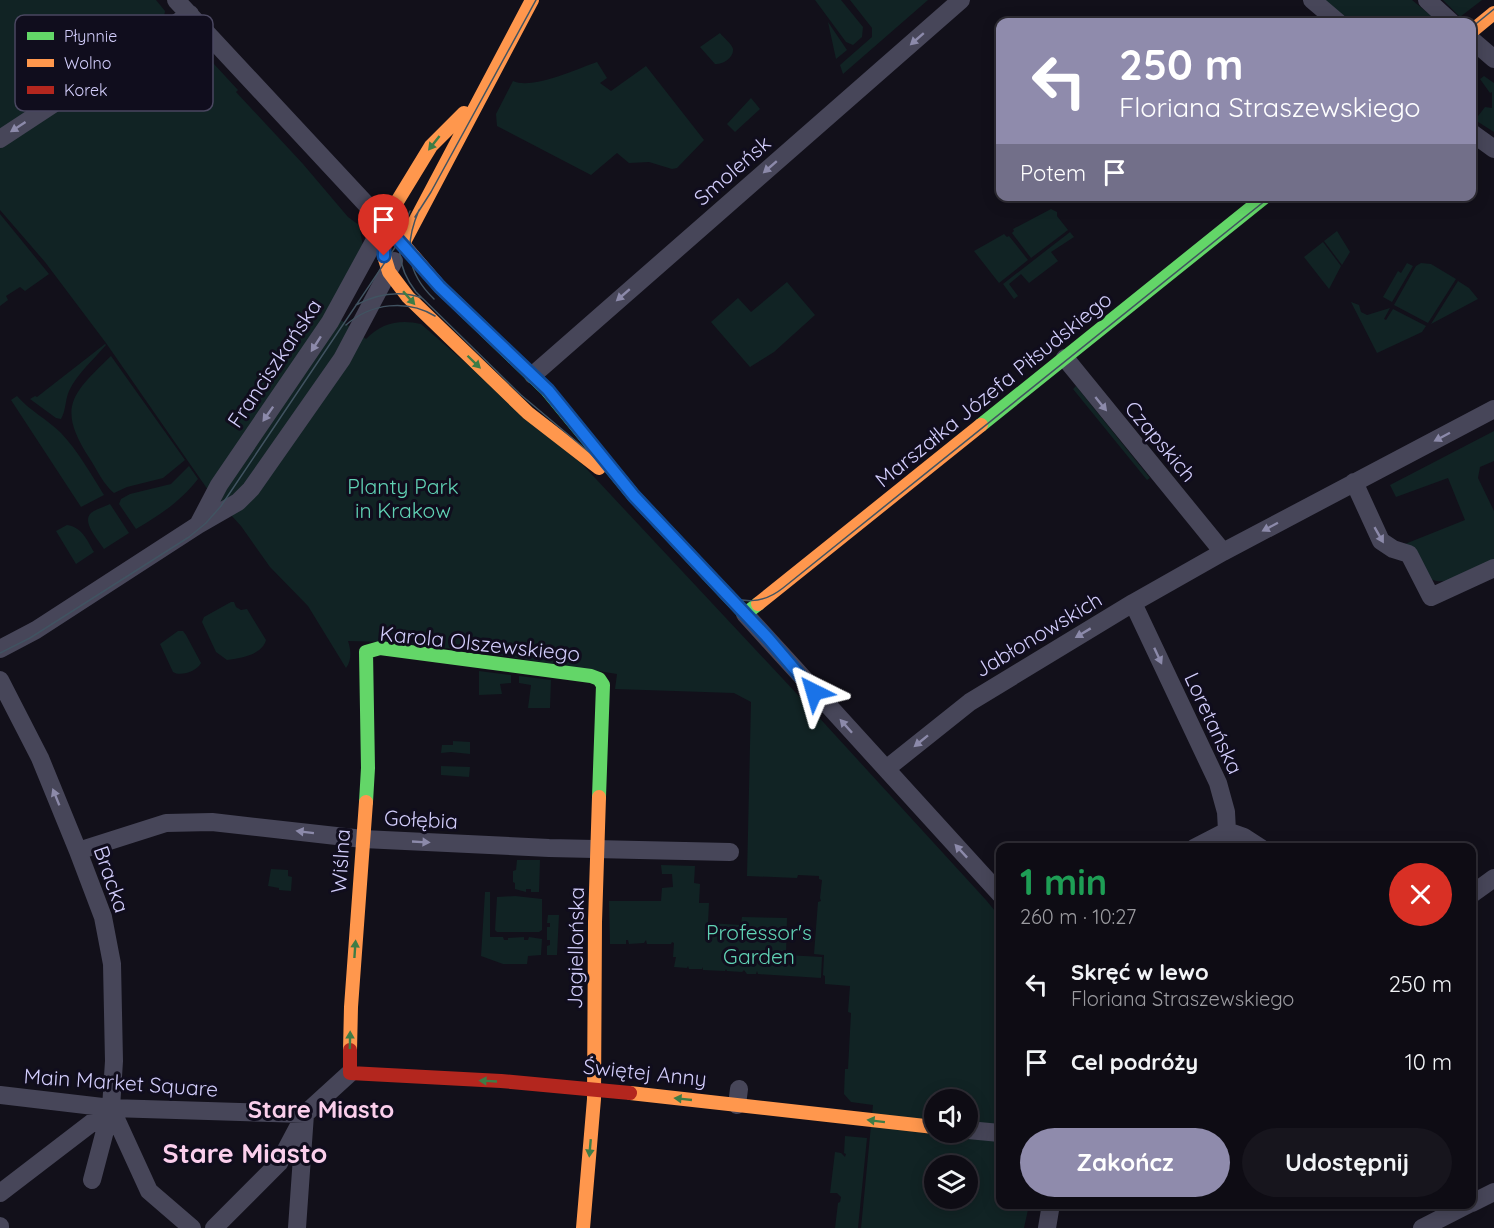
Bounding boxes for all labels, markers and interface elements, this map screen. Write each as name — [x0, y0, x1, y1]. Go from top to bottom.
legend — [15, 15, 213, 111]
text: Płynnie — [64, 26, 117, 46]
one-way arrow — [909, 32, 925, 45]
text: 250 m — [1119, 38, 1243, 91]
icon: left — [1020, 42, 1098, 120]
text: Wolno — [64, 53, 111, 73]
text: Korek — [64, 80, 108, 100]
text: Floriana Straszewskiego — [1119, 90, 1421, 124]
one-way arrow — [10, 121, 26, 132]
street label: Smoleńsk — [688, 130, 776, 210]
one-way arrow — [428, 135, 440, 151]
icon: arrive — [1098, 156, 1131, 189]
text: Potem — [1020, 159, 1086, 187]
one-way arrow — [763, 160, 778, 173]
pin — [358, 194, 409, 256]
icon: arrive — [367, 203, 400, 236]
street label: Marszałka Józefa Piłsudskiego — [870, 286, 1116, 492]
one-way arrow — [616, 288, 631, 302]
one-way arrow — [402, 290, 416, 305]
street label: Franciszkańska — [221, 294, 327, 432]
one-way arrow — [311, 336, 322, 352]
one-way arrow — [467, 354, 481, 368]
street label: Czapskich — [1120, 395, 1202, 487]
one-way arrow — [1095, 396, 1108, 412]
one-way arrow — [262, 406, 274, 422]
one-way arrow — [1434, 432, 1451, 441]
park label: Planty Park in Krakow — [347, 473, 459, 523]
one-way arrow — [1261, 522, 1278, 532]
one-way arrow — [1374, 527, 1384, 544]
street label: Jabłonowskich — [970, 586, 1106, 682]
street label: Karola Olszewskiego — [379, 620, 581, 666]
one-way arrow — [1075, 628, 1091, 639]
one-way arrow — [1153, 647, 1162, 664]
position arrow — [782, 660, 846, 724]
street label: Loretańska — [1179, 668, 1249, 778]
one-way arrow — [839, 719, 853, 734]
one-way arrow — [913, 735, 929, 748]
one-way arrow — [51, 787, 61, 805]
street label: Gołębia — [383, 804, 459, 834]
one-way arrow — [295, 827, 314, 837]
street label: Wiślna — [325, 828, 355, 894]
one-way arrow — [412, 837, 431, 846]
street label: Bracka — [88, 842, 136, 916]
one-way arrow — [954, 843, 968, 858]
text: 1 min — [1020, 859, 1107, 904]
button: close — [1389, 863, 1452, 926]
street label: Jagiellońska — [561, 887, 589, 1009]
text: 260 m · 10:27 — [1020, 904, 1136, 929]
park label: Professor's Garden — [706, 919, 812, 969]
one-way arrow — [350, 940, 360, 959]
text: Skręć w lewo — [1071, 958, 1209, 986]
icon: left — [1020, 968, 1053, 1001]
text: 250 m — [1389, 970, 1452, 998]
text: Floriana Straszewskiego — [1071, 986, 1294, 1011]
one-way arrow — [345, 1031, 355, 1050]
icon: arrive — [1020, 1046, 1053, 1079]
text: Cel podróży — [1071, 1048, 1198, 1076]
text: 10 m — [1405, 1048, 1452, 1076]
street label: Świętej Anny — [582, 1053, 708, 1091]
street label: Main Market Square — [23, 1062, 219, 1102]
one-way arrow — [479, 1076, 498, 1086]
map controls — [924, 1089, 978, 1209]
button: sound — [924, 1089, 978, 1143]
district label: Stare Miasto — [248, 1094, 394, 1124]
one-way arrow — [673, 1094, 692, 1104]
one-way arrow — [867, 1116, 886, 1125]
button: Zakończ — [1020, 1128, 1230, 1197]
button: Udostępnij — [1242, 1128, 1452, 1197]
district label: Stare Miasto — [163, 1136, 327, 1170]
one-way arrow — [585, 1138, 595, 1157]
button: layers — [924, 1155, 978, 1209]

